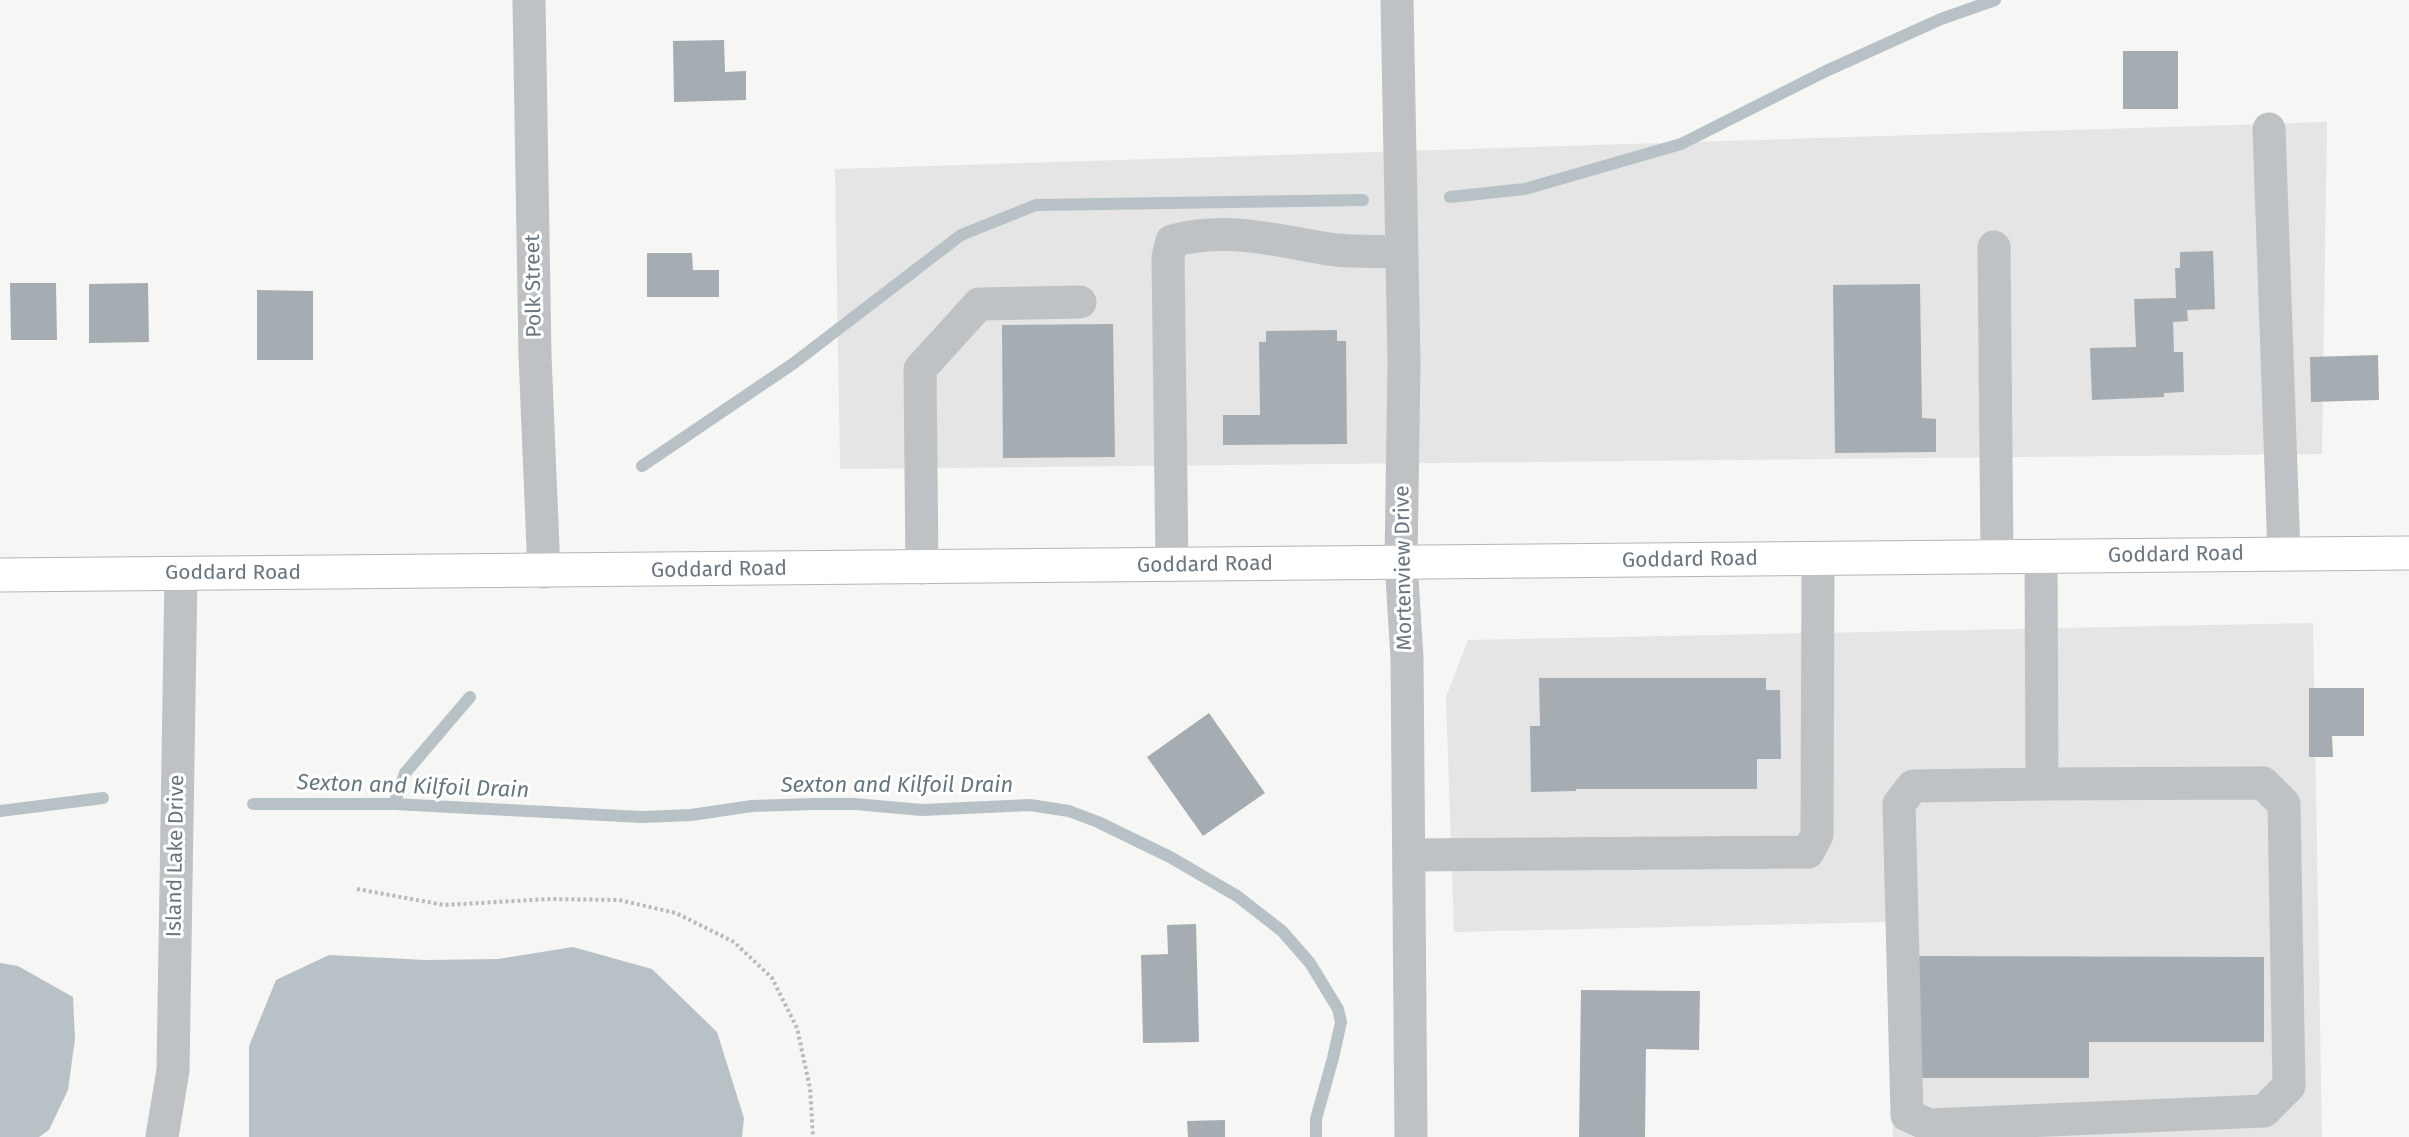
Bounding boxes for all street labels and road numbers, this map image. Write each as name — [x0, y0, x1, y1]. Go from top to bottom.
street label: Polk Street — [521, 234, 547, 338]
street label: Mortenview Drive — [1390, 485, 1418, 651]
street label: Goddard Road — [2108, 541, 2244, 569]
street label: Goddard Road — [1622, 546, 1758, 574]
street label: Goddard Road — [1137, 551, 1273, 579]
street label: Goddard Road — [651, 556, 787, 584]
street label: Goddard Road — [165, 560, 301, 586]
street label: Island Lake Drive — [162, 775, 190, 937]

